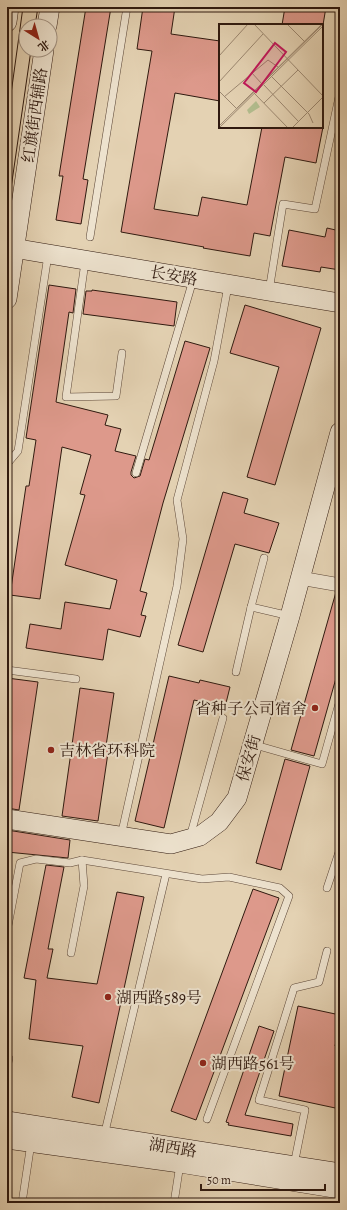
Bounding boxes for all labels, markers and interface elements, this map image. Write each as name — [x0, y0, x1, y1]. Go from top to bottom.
north arrow — [18, 18, 58, 58]
inset map — [219, 24, 323, 128]
text: 北 — [35, 36, 53, 55]
street label: 红旗街西辅路 — [17, 66, 53, 164]
street label: 长安路 — [148, 261, 199, 291]
place label: 省种子公司宿舍 — [195, 698, 307, 720]
marker: 省种子公司宿舍 — [310, 703, 320, 713]
street label: 保安街 — [232, 732, 266, 784]
place label: 吉林省环科院 — [59, 740, 155, 762]
marker: 吉林省环科院 — [46, 745, 56, 755]
place label: 湖西路589号 — [116, 987, 202, 1009]
marker: 湖西路589号 — [103, 992, 113, 1002]
place label: 湖西路561号 — [211, 1053, 295, 1075]
marker: 湖西路561号 — [198, 1058, 208, 1068]
street label: 湖西路 — [147, 1133, 198, 1163]
scale bar — [201, 1166, 325, 1192]
text: 50 m — [207, 1172, 231, 1188]

